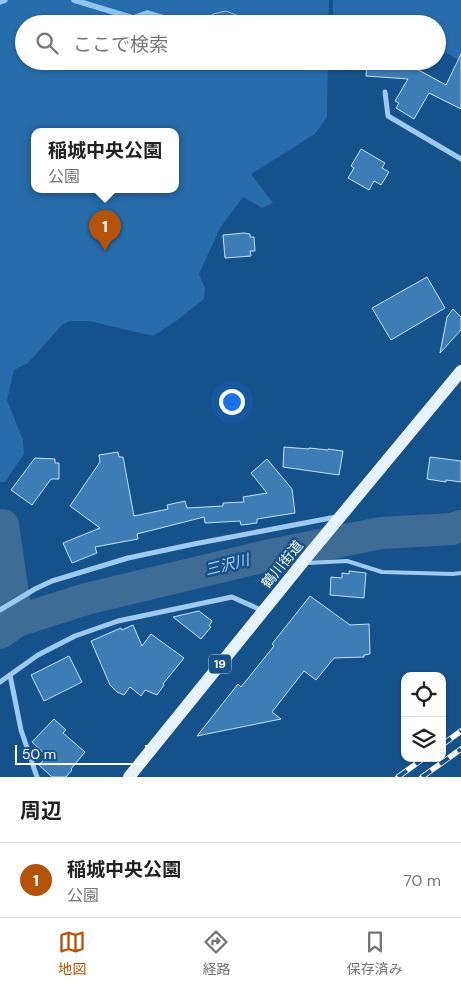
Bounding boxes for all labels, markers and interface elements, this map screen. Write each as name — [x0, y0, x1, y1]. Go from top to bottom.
search box — [15, 15, 446, 70]
icon: search — [33, 29, 61, 57]
text: ここで検索 — [73, 32, 168, 57]
popup — [31, 128, 179, 193]
text: 稲城中央公園 — [48, 138, 162, 163]
text: 公園 — [48, 166, 80, 187]
pin: 1 — [89, 210, 121, 251]
your location — [219, 389, 245, 415]
street label: 鶴川街道 — [257, 537, 307, 591]
water label: 三沢川 — [203, 549, 253, 580]
road number: 19 — [209, 654, 231, 674]
map controls — [401, 672, 446, 762]
button: locate — [401, 672, 446, 717]
button: layers — [401, 717, 446, 762]
scale bar — [15, 742, 148, 765]
text: 50 m — [22, 745, 56, 763]
text: 周辺 — [20, 797, 62, 825]
text: 稲城中央公園 — [67, 857, 181, 882]
text: 1 — [33, 870, 39, 891]
text: 70 m — [403, 870, 441, 891]
text: 公園 — [67, 885, 99, 906]
tab: 地図 — [58, 928, 86, 978]
tab: 経路 — [202, 928, 230, 978]
tab: 保存済み — [347, 928, 403, 978]

